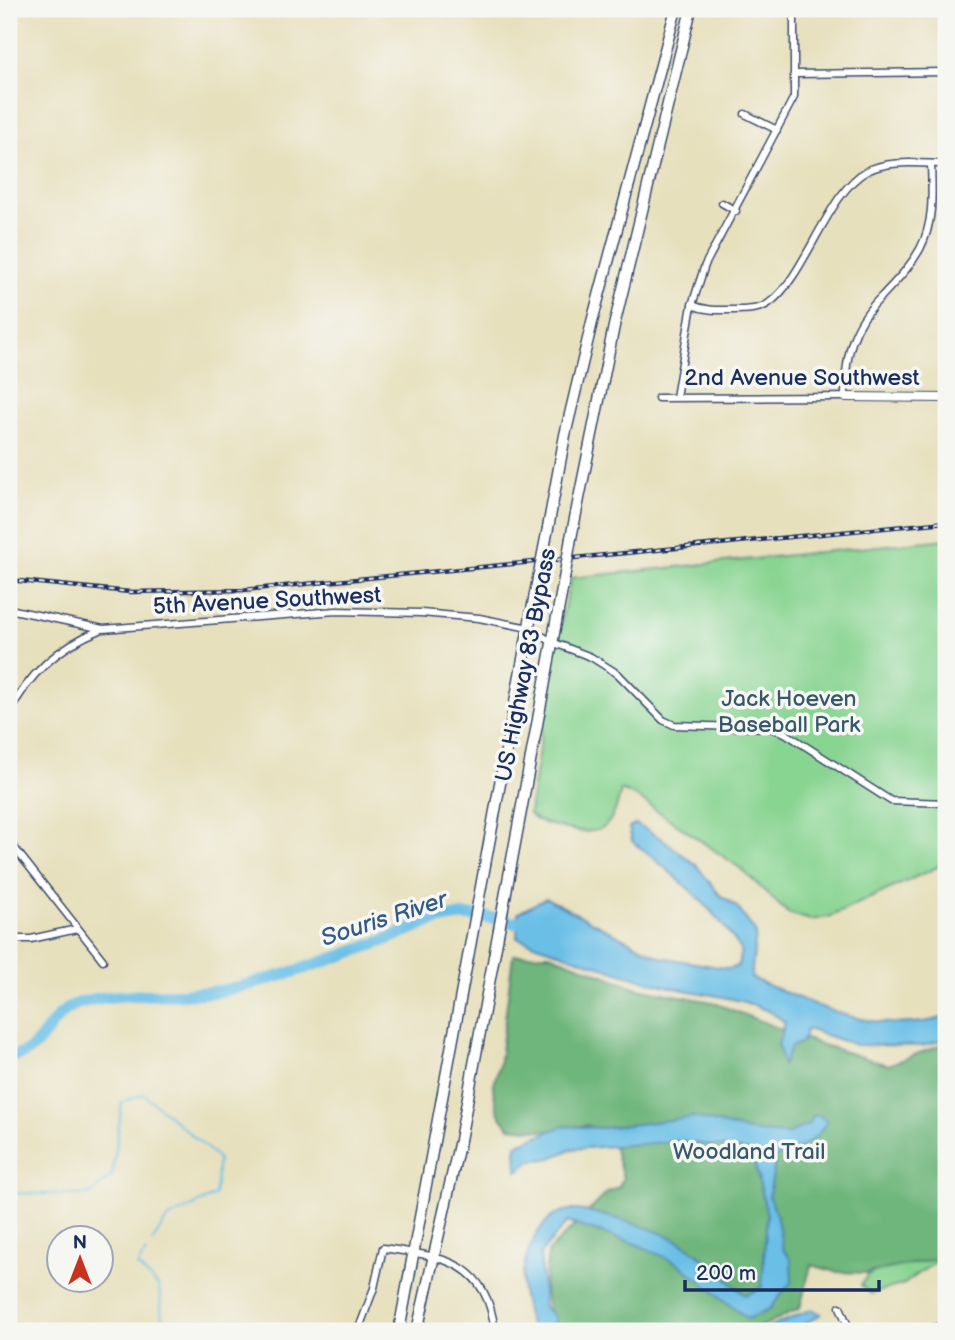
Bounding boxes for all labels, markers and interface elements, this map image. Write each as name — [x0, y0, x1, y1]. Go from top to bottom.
street label: 2nd Avenue Southwest — [684, 364, 920, 392]
street label: US Highway 83 Bypass — [490, 546, 562, 784]
street label: 5th Avenue Southwest — [152, 581, 382, 621]
park label: Jack Hoeven Baseball Park — [718, 685, 861, 739]
water label: Souris River — [317, 884, 453, 953]
park label: Woodland Trail — [673, 1138, 825, 1166]
north arrow — [46, 1224, 116, 1294]
text: N — [73, 1232, 87, 1255]
scale bar — [685, 1249, 880, 1293]
text: 200 m — [696, 1261, 756, 1286]

